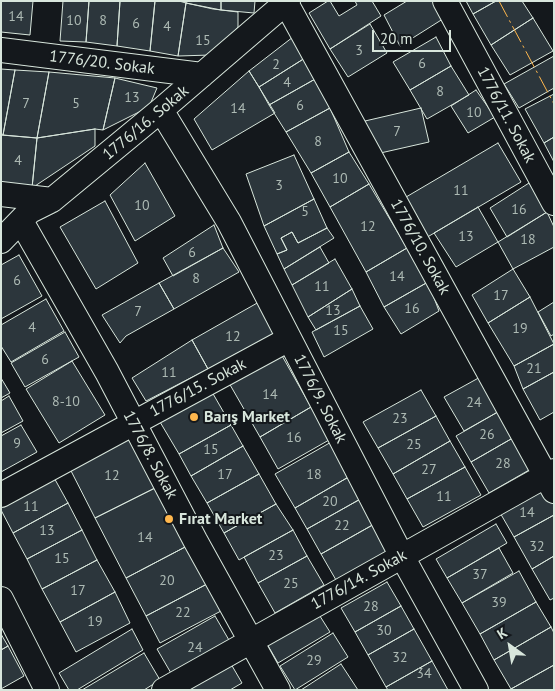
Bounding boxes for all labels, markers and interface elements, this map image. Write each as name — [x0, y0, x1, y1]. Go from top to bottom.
house number: 14 — [8, 9, 24, 25]
house number: 10 — [66, 13, 82, 29]
house number: 8 — [99, 13, 107, 29]
house number: 6 — [132, 16, 140, 32]
house number: 4 — [163, 19, 171, 35]
scale bar — [375, 20, 454, 52]
text: 20 m — [380, 29, 413, 48]
house number: 15 — [195, 33, 211, 49]
house number: 3 — [355, 43, 363, 59]
street label: 1776/20. Sokak — [48, 47, 156, 79]
house number: 6 — [418, 56, 426, 72]
house number: 2 — [272, 57, 280, 73]
street label: 1776/11. Sokak — [473, 64, 539, 166]
house number: 4 — [283, 75, 291, 91]
street label: 1776/16. Sokak — [99, 82, 193, 164]
house number: 8 — [436, 84, 444, 100]
house number: 13 — [124, 90, 140, 106]
house number: 7 — [22, 96, 30, 112]
house number: 5 — [72, 96, 80, 112]
house number: 6 — [296, 98, 304, 114]
house number: 14 — [230, 101, 246, 117]
house number: 10 — [466, 105, 482, 121]
house number: 7 — [393, 124, 401, 140]
house number: 8 — [314, 134, 322, 150]
house number: 4 — [14, 153, 22, 169]
house number: 10 — [332, 171, 348, 187]
house number: 3 — [275, 178, 283, 194]
house number: 11 — [453, 183, 469, 199]
street label: 1776/10. Sokak — [386, 196, 454, 298]
house number: 10 — [134, 198, 150, 214]
house number: 16 — [511, 202, 527, 218]
house number: 5 — [301, 204, 309, 220]
house number: 12 — [360, 219, 376, 235]
house number: 13 — [458, 229, 474, 245]
house number: 18 — [520, 232, 536, 248]
house number: 6 — [188, 245, 196, 261]
house number: 14 — [389, 269, 405, 285]
house number: 8 — [192, 271, 200, 287]
house number: 6 — [13, 273, 21, 289]
house number: 11 — [314, 279, 330, 295]
house number: 17 — [493, 288, 509, 304]
house number: 16 — [404, 301, 420, 317]
house number: 13 — [325, 303, 341, 319]
house number: 7 — [134, 304, 142, 320]
house number: 4 — [28, 320, 36, 336]
house number: 19 — [512, 321, 528, 337]
house number: 15 — [333, 323, 349, 339]
house number: 12 — [225, 329, 241, 345]
street label: 1776/9. Sokak — [289, 351, 351, 447]
house number: 6 — [41, 352, 49, 368]
street label: 1776/15. Sokak — [147, 355, 249, 421]
house number: 21 — [526, 361, 542, 377]
house number: 11 — [161, 365, 177, 381]
house number: 14 — [262, 387, 278, 403]
house number: 8-10 — [52, 394, 80, 410]
house number: 24 — [466, 395, 482, 411]
place label: Barış Market — [204, 407, 290, 427]
street label: 1776/8. Sokak — [119, 408, 181, 502]
marker: Barış Market — [188, 411, 200, 423]
house number: 23 — [392, 411, 408, 427]
house number: 26 — [479, 427, 495, 443]
house number: 16 — [286, 430, 302, 446]
house number: 9 — [13, 436, 21, 452]
house number: 25 — [406, 437, 422, 453]
house number: 15 — [203, 442, 219, 458]
house number: 28 — [495, 456, 511, 472]
house number: 27 — [421, 462, 437, 478]
house number: 17 — [217, 467, 233, 483]
house number: 18 — [306, 467, 322, 483]
house number: 12 — [104, 468, 120, 484]
house number: 11 — [436, 489, 452, 505]
house number: 20 — [322, 494, 338, 510]
house number: 11 — [23, 499, 39, 515]
house number: 14 — [519, 505, 535, 521]
place label: Fırat Market — [179, 509, 262, 529]
marker: Fırat Market — [163, 513, 175, 525]
house number: 22 — [334, 518, 350, 534]
house number: 13 — [39, 523, 55, 539]
house number: 14 — [137, 530, 153, 546]
house number: 32 — [529, 539, 545, 555]
street label: 1776/14. Sokak — [308, 546, 410, 614]
house number: 23 — [268, 548, 284, 564]
house number: 15 — [54, 551, 70, 567]
house number: 37 — [472, 567, 488, 583]
house number: 20 — [159, 573, 175, 589]
house number: 25 — [283, 576, 299, 592]
house number: 17 — [70, 583, 86, 599]
house number: 39 — [491, 595, 507, 611]
house number: 28 — [363, 599, 379, 615]
house number: 22 — [175, 605, 191, 621]
house number: 19 — [87, 614, 103, 630]
north arrow — [485, 621, 535, 671]
house number: 30 — [376, 623, 392, 639]
text: K — [494, 623, 511, 643]
house number: 24 — [187, 640, 203, 656]
house number: 32 — [392, 650, 408, 666]
house number: 29 — [306, 653, 322, 669]
house number: 34 — [416, 666, 432, 682]

